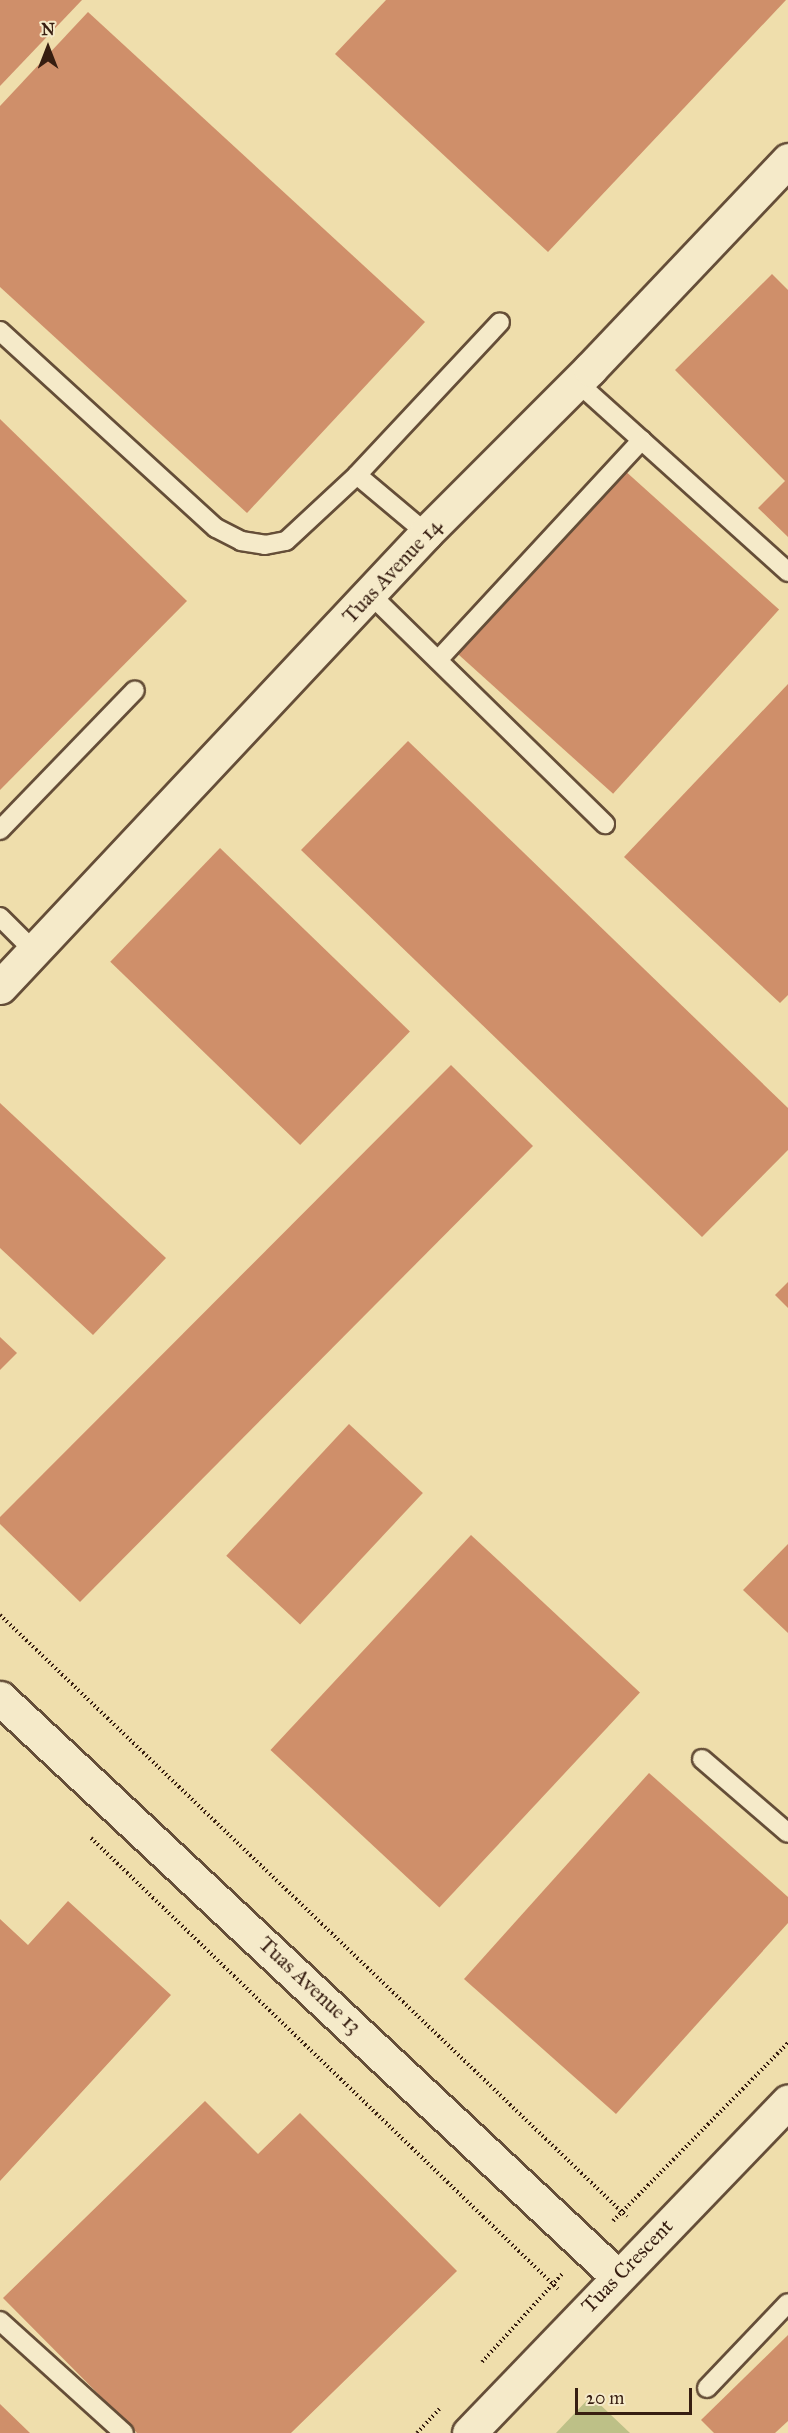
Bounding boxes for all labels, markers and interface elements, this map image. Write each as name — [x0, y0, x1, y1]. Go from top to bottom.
north arrow — [18, 18, 78, 78]
text: N — [41, 20, 55, 39]
street label: Tuas Avenue 14 — [337, 513, 447, 629]
street label: Tuas Avenue 13 — [254, 1931, 366, 2039]
street label: Tuas Crescent — [576, 2214, 678, 2318]
scale bar — [578, 2376, 695, 2414]
text: 20 m — [586, 2387, 624, 2409]

